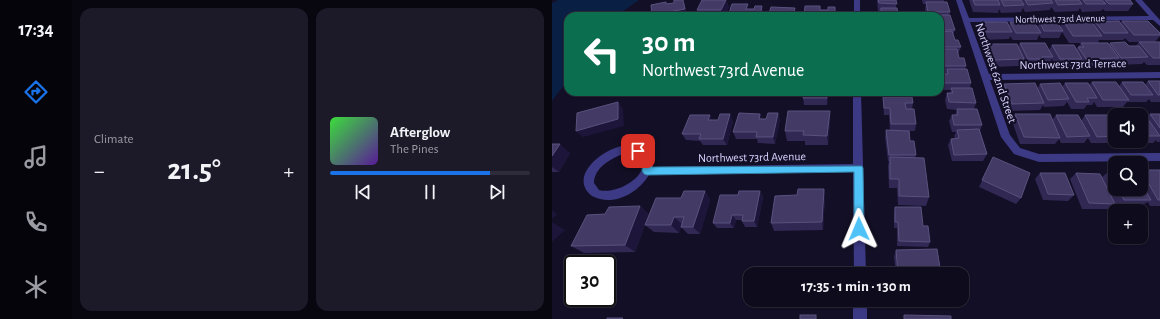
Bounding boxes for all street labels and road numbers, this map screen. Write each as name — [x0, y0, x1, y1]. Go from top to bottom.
street label: Northwest 73rd Avenue — [1015, 13, 1106, 25]
street label: Northwest 62nd Street — [973, 21, 1019, 125]
street label: Northwest 73rd Terrace — [1019, 57, 1127, 71]
street label: Northwest 73rd Avenue — [698, 150, 806, 164]

